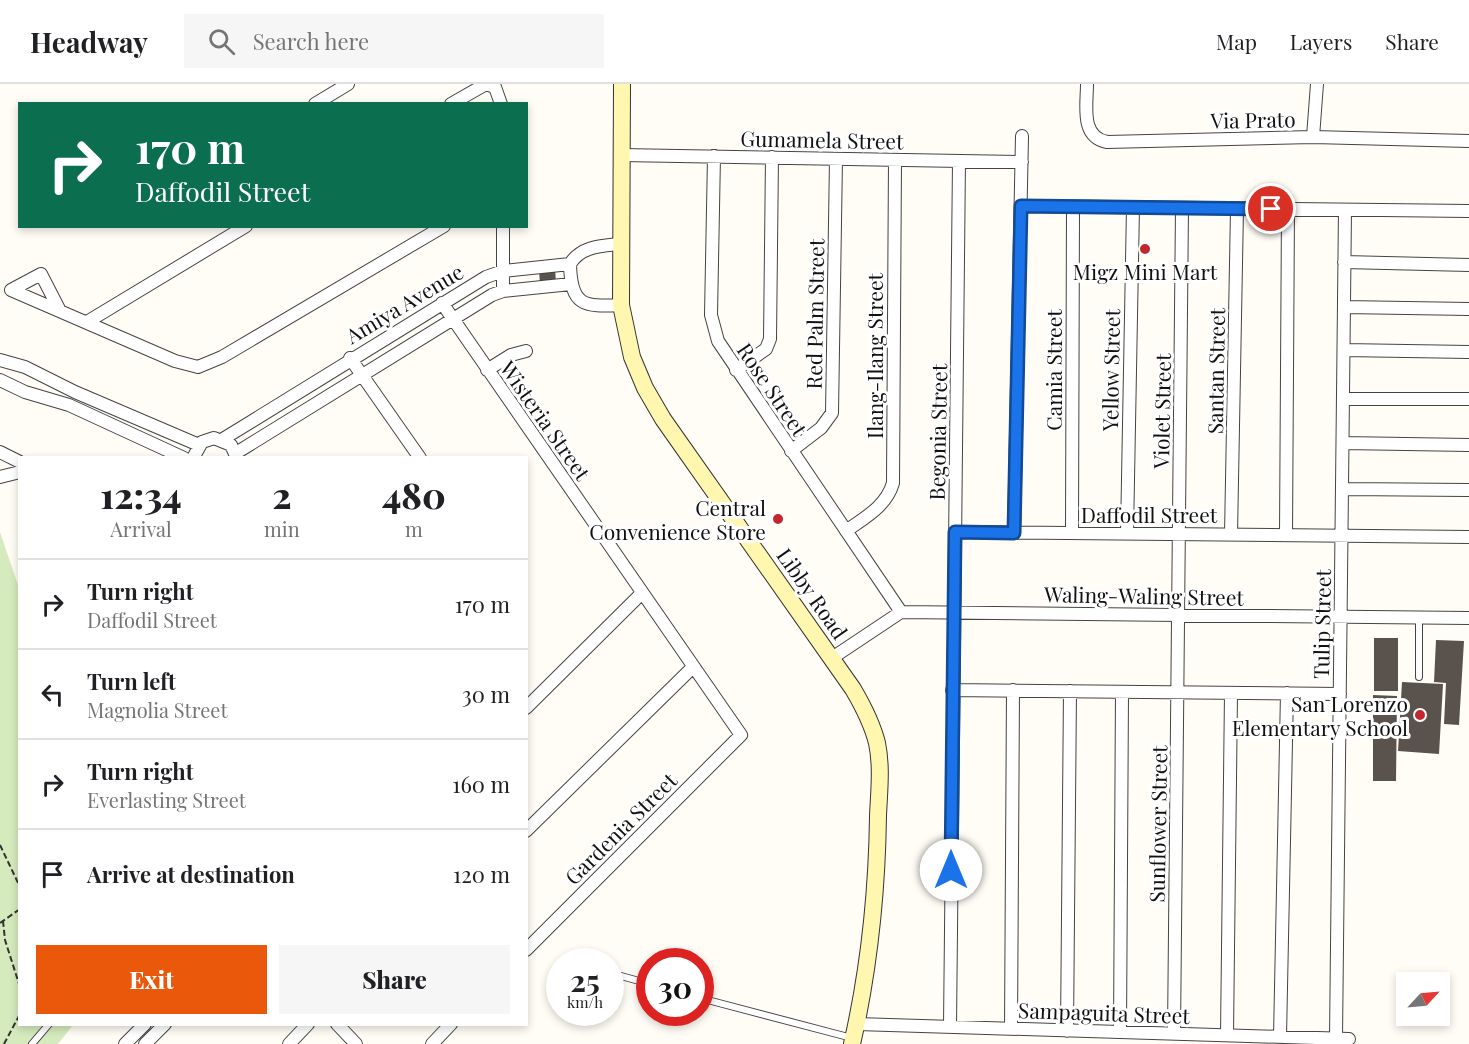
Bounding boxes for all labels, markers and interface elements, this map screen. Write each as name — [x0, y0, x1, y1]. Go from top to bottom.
search box — [184, 14, 604, 68]
text: Headway — [30, 23, 148, 60]
icon: search — [205, 25, 238, 58]
text: Search here — [253, 26, 369, 56]
text: Map — [1216, 27, 1257, 55]
text: Layers — [1290, 27, 1352, 55]
text: Share — [1385, 27, 1439, 55]
street label: Via Prato — [1209, 104, 1296, 134]
text: 170 m — [135, 119, 245, 175]
street label: Gumamela Street — [740, 124, 904, 154]
icon: right — [36, 126, 114, 204]
text: Daffodil Street — [135, 173, 310, 209]
pin — [1245, 183, 1296, 234]
icon: arrive — [1254, 192, 1287, 225]
street label: Red Palm Street — [799, 238, 829, 389]
marker: Migz Mini Mart — [1138, 242, 1152, 256]
street label: Amiya Avenue — [339, 257, 468, 350]
place label: Migz Mini Mart — [1073, 257, 1218, 285]
street label: Ilang-Ilang Street — [860, 273, 888, 439]
street label: Santan Street — [1200, 307, 1230, 434]
street label: Yellow Street — [1095, 308, 1125, 432]
street label: Camia Street — [1039, 309, 1067, 431]
street label: Rose Street — [732, 337, 815, 442]
street label: Violet Street — [1146, 353, 1176, 470]
street label: Wisteria Street — [494, 354, 598, 486]
street label: Begonia Street — [922, 363, 952, 501]
text: 12:34 — [100, 470, 182, 518]
text: 2 — [272, 470, 292, 518]
text: 480 — [382, 470, 446, 518]
place label: Central Convenience Store — [589, 493, 766, 545]
street label: Daffodil Street — [1081, 500, 1218, 528]
marker: Central Convenience Store — [771, 512, 785, 526]
text: Arrival — [110, 515, 172, 542]
text: min — [264, 515, 300, 542]
text: m — [405, 515, 423, 542]
street label: Libby Road — [771, 542, 855, 644]
street label: Tulip Street — [1306, 568, 1336, 679]
text: Turn right — [87, 576, 193, 606]
street label: Waling-Waling Street — [1043, 579, 1245, 611]
icon: right — [36, 588, 69, 621]
text: 170 m — [455, 589, 510, 619]
text: Daffodil Street — [87, 606, 217, 633]
text: Turn left — [87, 666, 176, 696]
icon: left — [36, 678, 69, 711]
text: 30 m — [462, 679, 510, 709]
place label: San Lorenzo Elementary School — [1232, 689, 1408, 741]
text: Magnolia Street — [87, 696, 228, 723]
marker: San Lorenzo Elementary School — [1413, 708, 1427, 722]
street label: Sunflower Street — [1142, 745, 1172, 903]
text: Turn right — [87, 756, 193, 786]
street label: Gardenia Street — [558, 766, 682, 890]
icon: right — [36, 768, 69, 801]
text: 160 m — [452, 769, 510, 799]
text: Everlasting Street — [87, 786, 246, 813]
position arrow — [919, 838, 983, 902]
icon: arrive — [36, 858, 69, 891]
text: Arrive at destination — [87, 859, 295, 889]
text: 120 m — [453, 859, 510, 889]
button: Exit — [36, 945, 267, 1014]
button: Share — [279, 945, 510, 1014]
speed limit sign: 30 — [636, 948, 714, 1026]
text: 25 — [570, 960, 600, 1000]
north arrow — [1396, 972, 1450, 1026]
map controls — [1396, 972, 1450, 1026]
text: km/h — [567, 992, 603, 1012]
street label: Sampaguita Street — [1018, 995, 1191, 1029]

